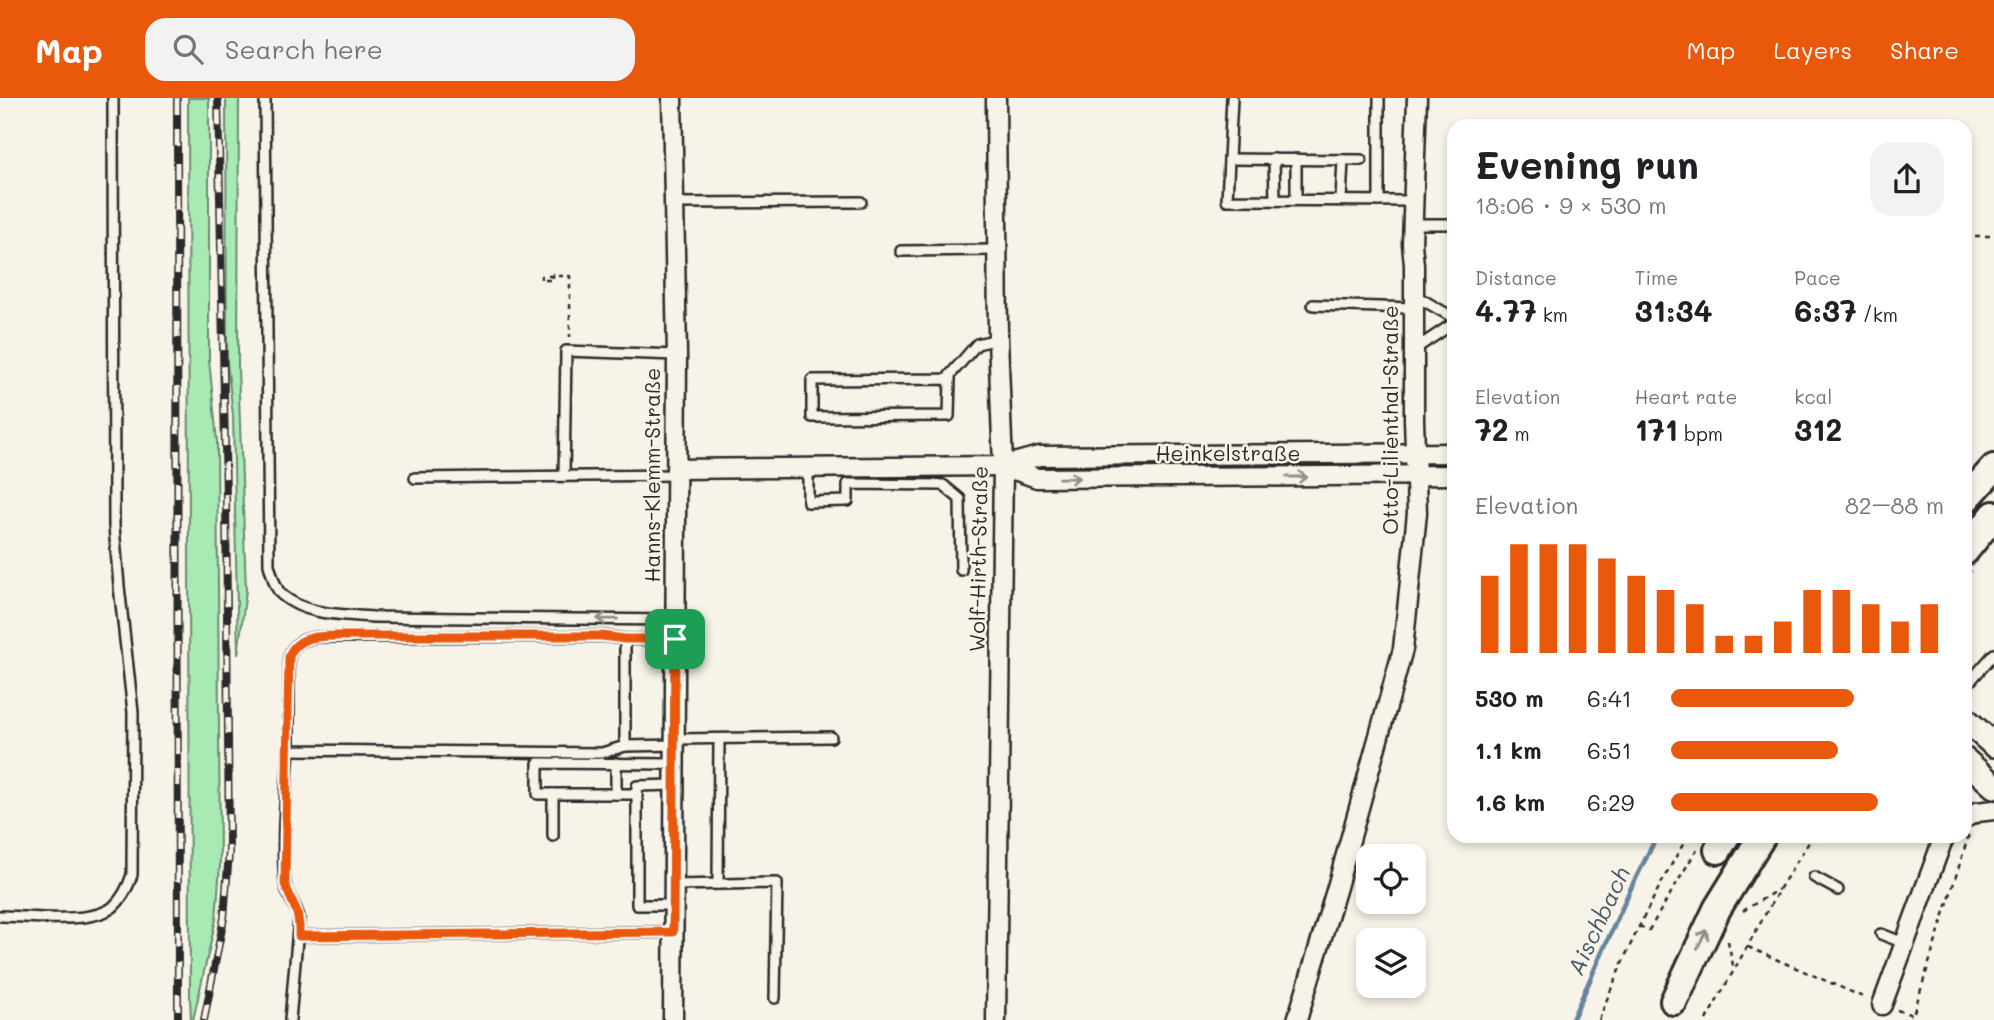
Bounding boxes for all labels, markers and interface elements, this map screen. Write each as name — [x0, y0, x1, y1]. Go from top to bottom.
search box — [145, 18, 635, 81]
text: Map — [35, 28, 103, 71]
icon: search — [169, 30, 207, 68]
text: Search here — [225, 32, 383, 66]
text: Map — [1687, 34, 1735, 65]
text: Layers — [1773, 34, 1852, 65]
text: Share — [1890, 34, 1959, 65]
text: Evening run — [1475, 139, 1699, 189]
button: share — [1870, 142, 1944, 216]
text: 18:06 · 9 × 530 m — [1475, 190, 1667, 220]
text: Distance — [1475, 265, 1557, 290]
text: Time — [1635, 265, 1678, 290]
text: Pace — [1794, 265, 1841, 290]
text: 4.77 — [1475, 290, 1537, 330]
text: 31:34 — [1635, 290, 1712, 330]
text: 6:37 — [1794, 290, 1857, 330]
text: km — [1537, 302, 1568, 327]
text: /km — [1857, 302, 1898, 327]
street label: Otto-Lilienthal-Straße — [1376, 305, 1403, 535]
street label: Hanns-Klemm-Straße — [638, 368, 665, 582]
text: Elevation — [1475, 384, 1560, 409]
text: Heart rate — [1635, 384, 1737, 409]
text: kcal — [1794, 384, 1832, 409]
text: 72 — [1475, 409, 1508, 449]
text: 171 — [1635, 409, 1678, 449]
text: 312 — [1794, 409, 1842, 449]
text: m — [1508, 421, 1530, 446]
text: bpm — [1678, 421, 1723, 446]
street label: Heinkelstraße — [1156, 439, 1300, 466]
street label: Wolf-Hirth-Straße — [962, 466, 993, 652]
one-way arrow — [1285, 470, 1308, 484]
one-way arrow — [1057, 471, 1080, 485]
text: Elevation — [1475, 490, 1578, 520]
text: 82–88 m — [1845, 490, 1944, 520]
pin — [645, 609, 705, 669]
one-way arrow — [595, 612, 618, 626]
icon: arrive — [656, 620, 694, 658]
text: 530 m — [1475, 683, 1544, 713]
text: 6:41 — [1587, 683, 1632, 713]
text: 1.1 km — [1475, 735, 1541, 765]
text: 6:51 — [1587, 735, 1632, 765]
text: 1.6 km — [1475, 787, 1545, 817]
text: 6:29 — [1587, 787, 1634, 817]
map controls — [1356, 844, 1426, 998]
button: locate — [1356, 844, 1426, 914]
water label: Aischbach — [1560, 862, 1636, 980]
button: layers — [1356, 928, 1426, 998]
one-way arrow — [1696, 929, 1710, 950]

